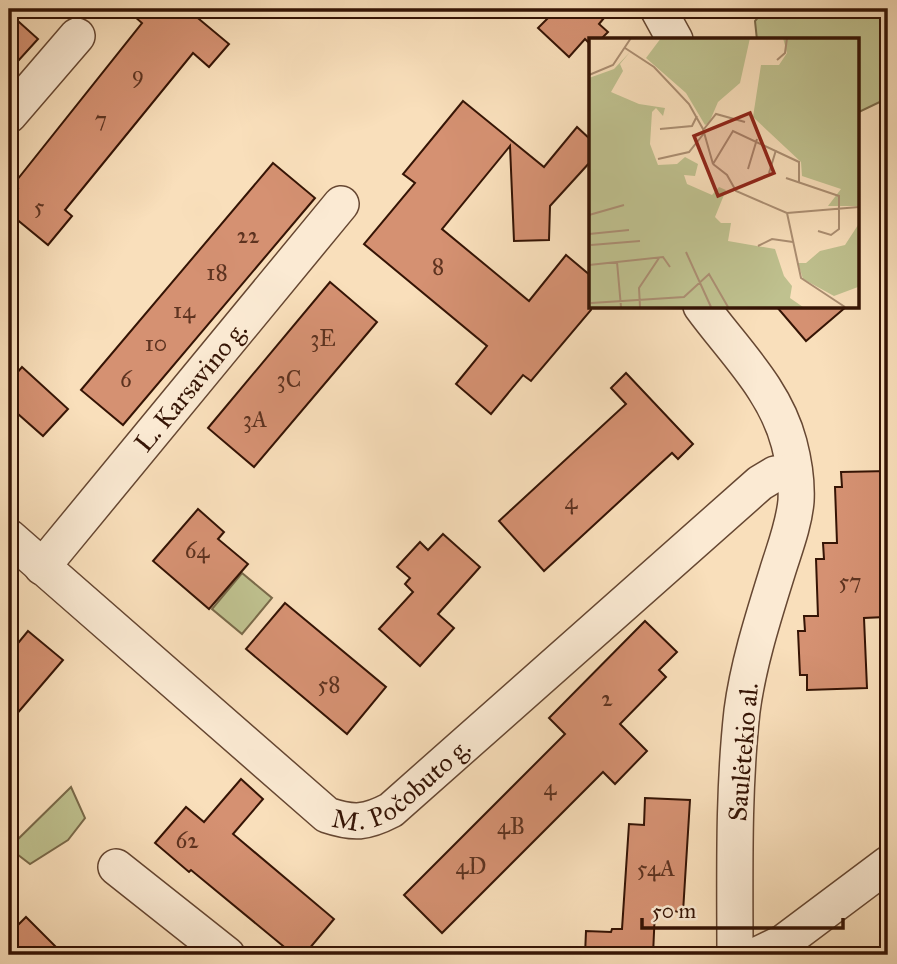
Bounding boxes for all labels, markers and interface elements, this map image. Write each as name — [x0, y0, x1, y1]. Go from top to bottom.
inset map — [589, 38, 858, 308]
house number: 9 — [132, 60, 144, 88]
house number: 7 — [95, 105, 107, 133]
house number: 5 — [34, 192, 45, 220]
house number: 22 — [237, 221, 260, 249]
house number: 8 — [432, 252, 444, 280]
house number: 18 — [206, 258, 228, 286]
house number: 14 — [173, 296, 196, 324]
street label: L. Karsavino g. — [128, 314, 254, 458]
house number: 3E — [310, 324, 336, 352]
house number: 10 — [145, 329, 167, 357]
house number: 6 — [120, 365, 133, 393]
house number: 3C — [277, 365, 301, 393]
house number: 3A — [243, 405, 268, 433]
house number: 4 — [565, 487, 579, 515]
house number: 64 — [185, 536, 210, 564]
house number: 57 — [839, 567, 861, 595]
house number: 58 — [318, 670, 340, 698]
street label: Saulėtekio al. — [721, 681, 765, 823]
house number: 2 — [601, 684, 613, 712]
street label: M. Počobuto g. — [330, 731, 477, 838]
house number: 4 — [544, 773, 558, 801]
house number: 4B — [497, 812, 525, 840]
house number: 62 — [175, 826, 199, 854]
house number: 4D — [456, 852, 486, 880]
house number: 54A — [637, 854, 676, 882]
scale bar — [642, 887, 843, 931]
text: 50 m — [652, 898, 697, 924]

